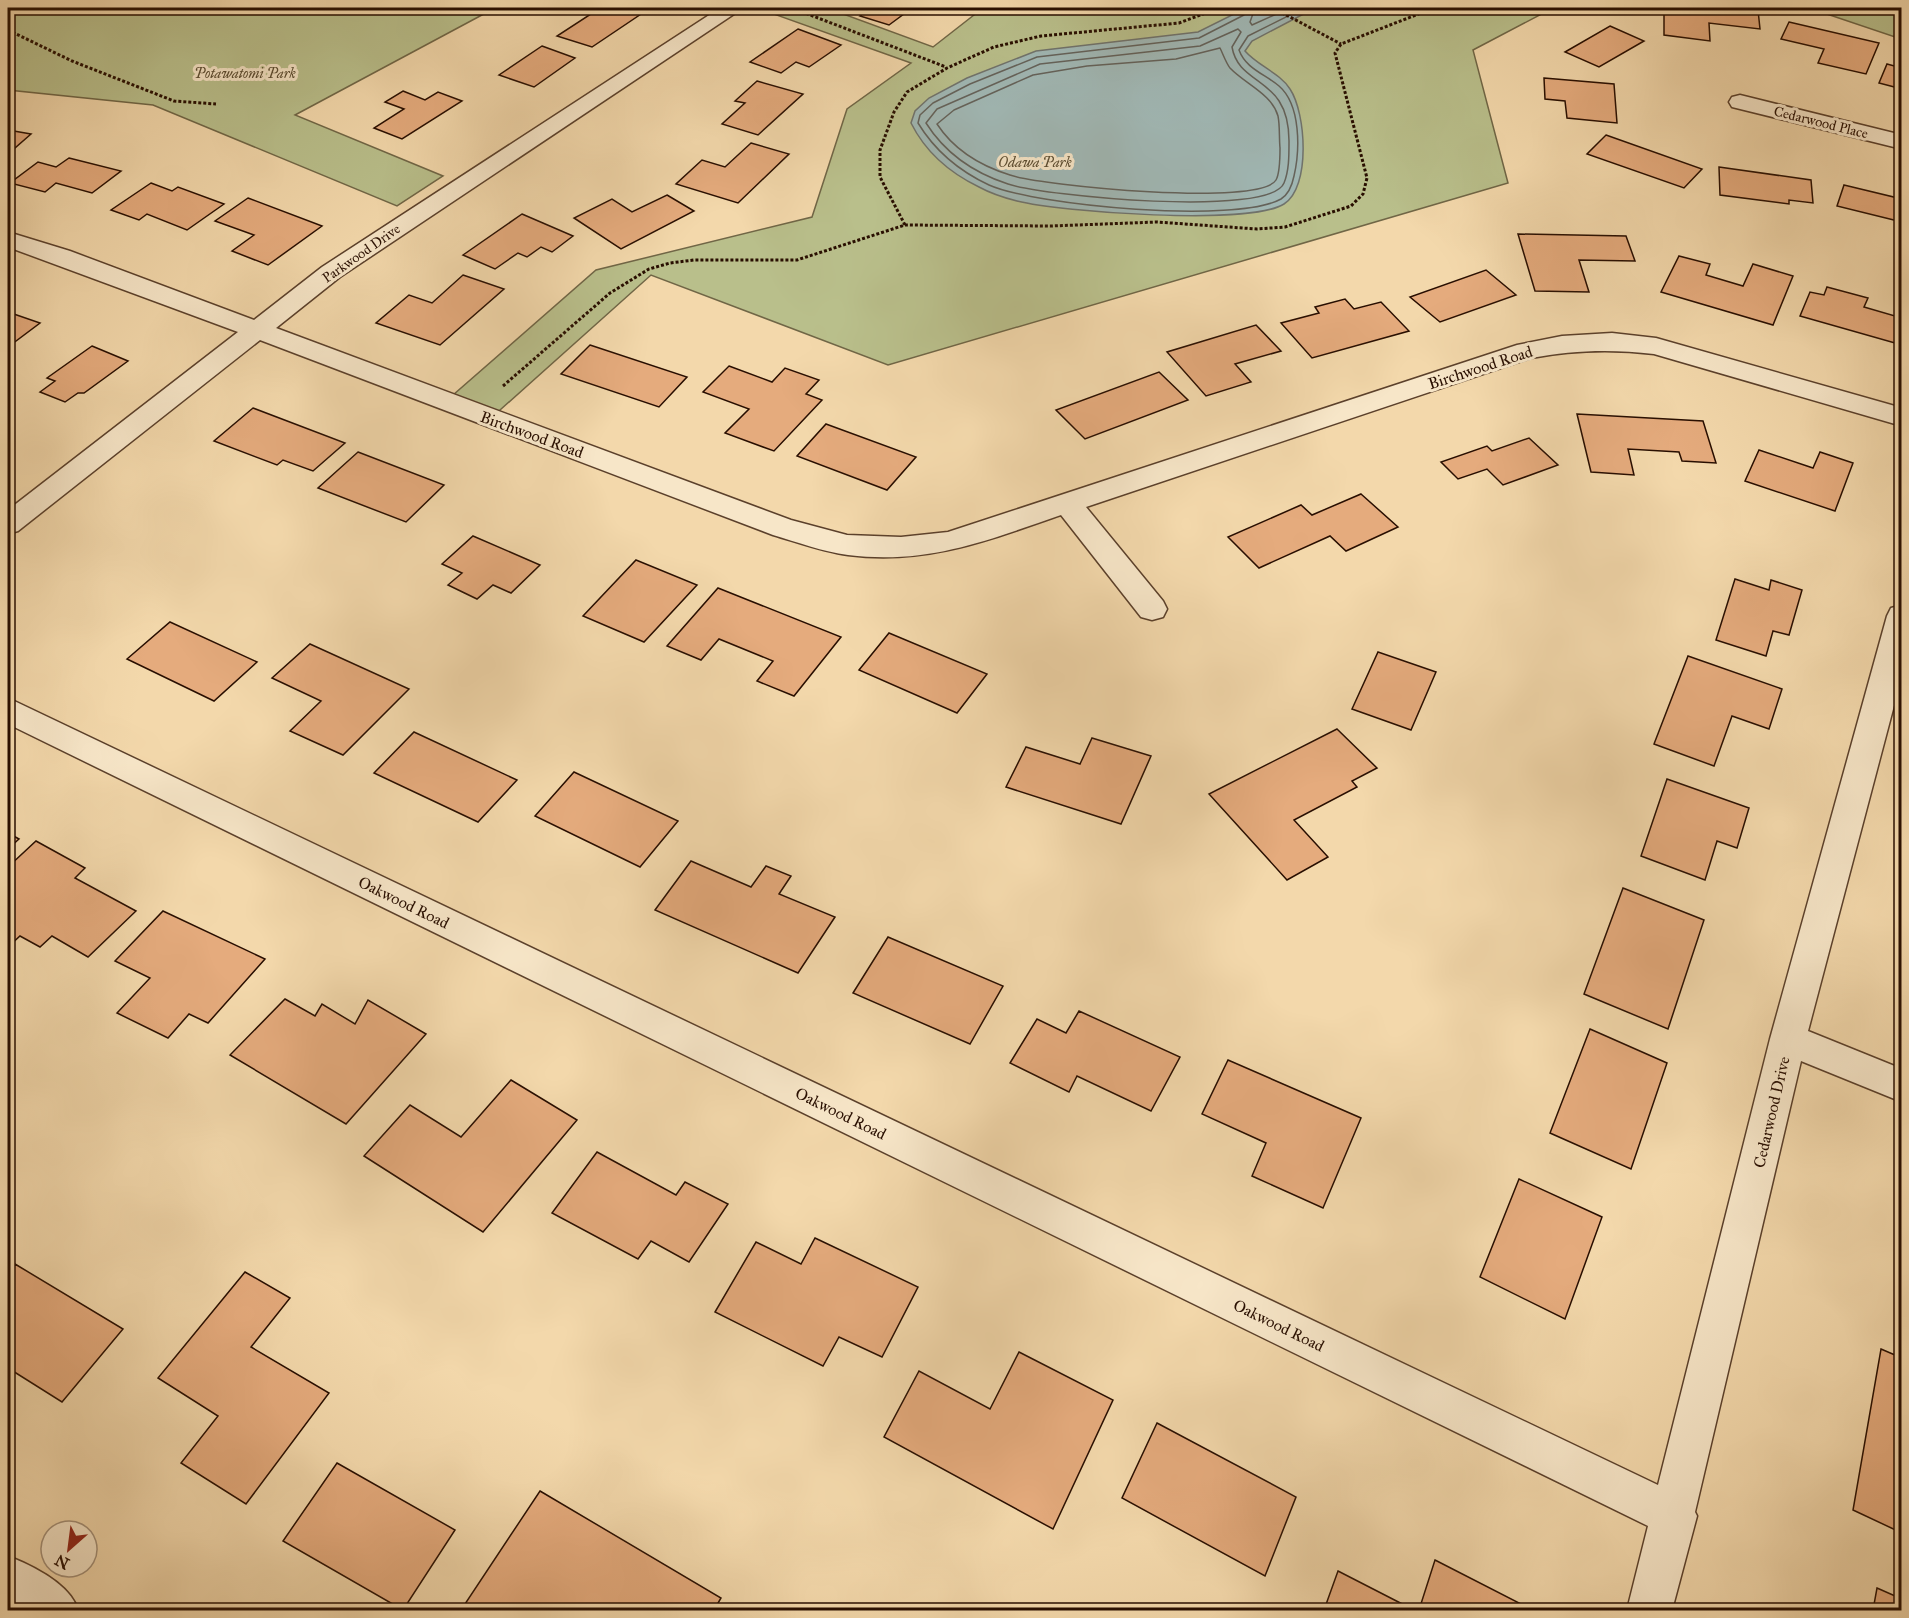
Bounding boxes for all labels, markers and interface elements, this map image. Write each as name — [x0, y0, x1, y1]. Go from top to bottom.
park label: Potawatomi Park — [194, 65, 297, 82]
street label: Cedarwood Place — [1772, 103, 1870, 142]
park label: Odawa Park — [998, 154, 1072, 171]
street label: Parkwood Drive — [319, 220, 404, 287]
street label: Birchwood Road — [1426, 342, 1535, 393]
street label: Birchwood Road — [478, 407, 586, 462]
street label: Oakwood Road — [355, 872, 452, 933]
street label: Cedarwood Drive — [1749, 1054, 1794, 1170]
street label: Oakwood Road — [792, 1083, 889, 1144]
street label: Oakwood Road — [1230, 1295, 1327, 1356]
north arrow — [39, 1519, 99, 1579]
text: N — [51, 1550, 73, 1573]

